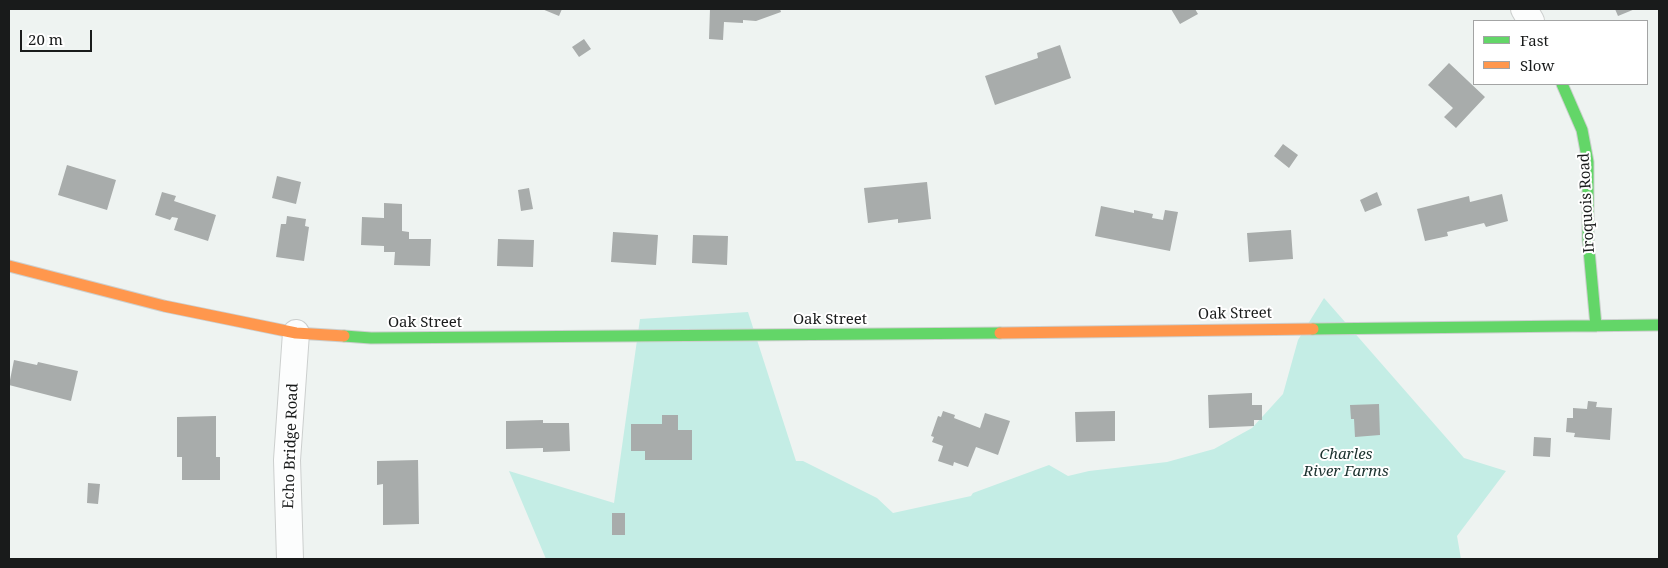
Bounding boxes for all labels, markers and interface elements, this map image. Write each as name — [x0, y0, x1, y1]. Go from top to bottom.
scale bar — [22, 20, 95, 52]
legend — [1473, 20, 1648, 85]
text: 20 m — [28, 29, 63, 49]
text: Fast — [1520, 30, 1549, 50]
text: Slow — [1520, 55, 1554, 75]
street label: Iroquois Road — [1575, 152, 1599, 254]
street label: Oak Street — [1198, 304, 1272, 324]
street label: Oak Street — [793, 311, 867, 329]
street label: Oak Street — [388, 314, 462, 332]
street label: Echo Bridge Road — [280, 383, 302, 509]
park label: Charles River Farms — [1303, 446, 1389, 481]

